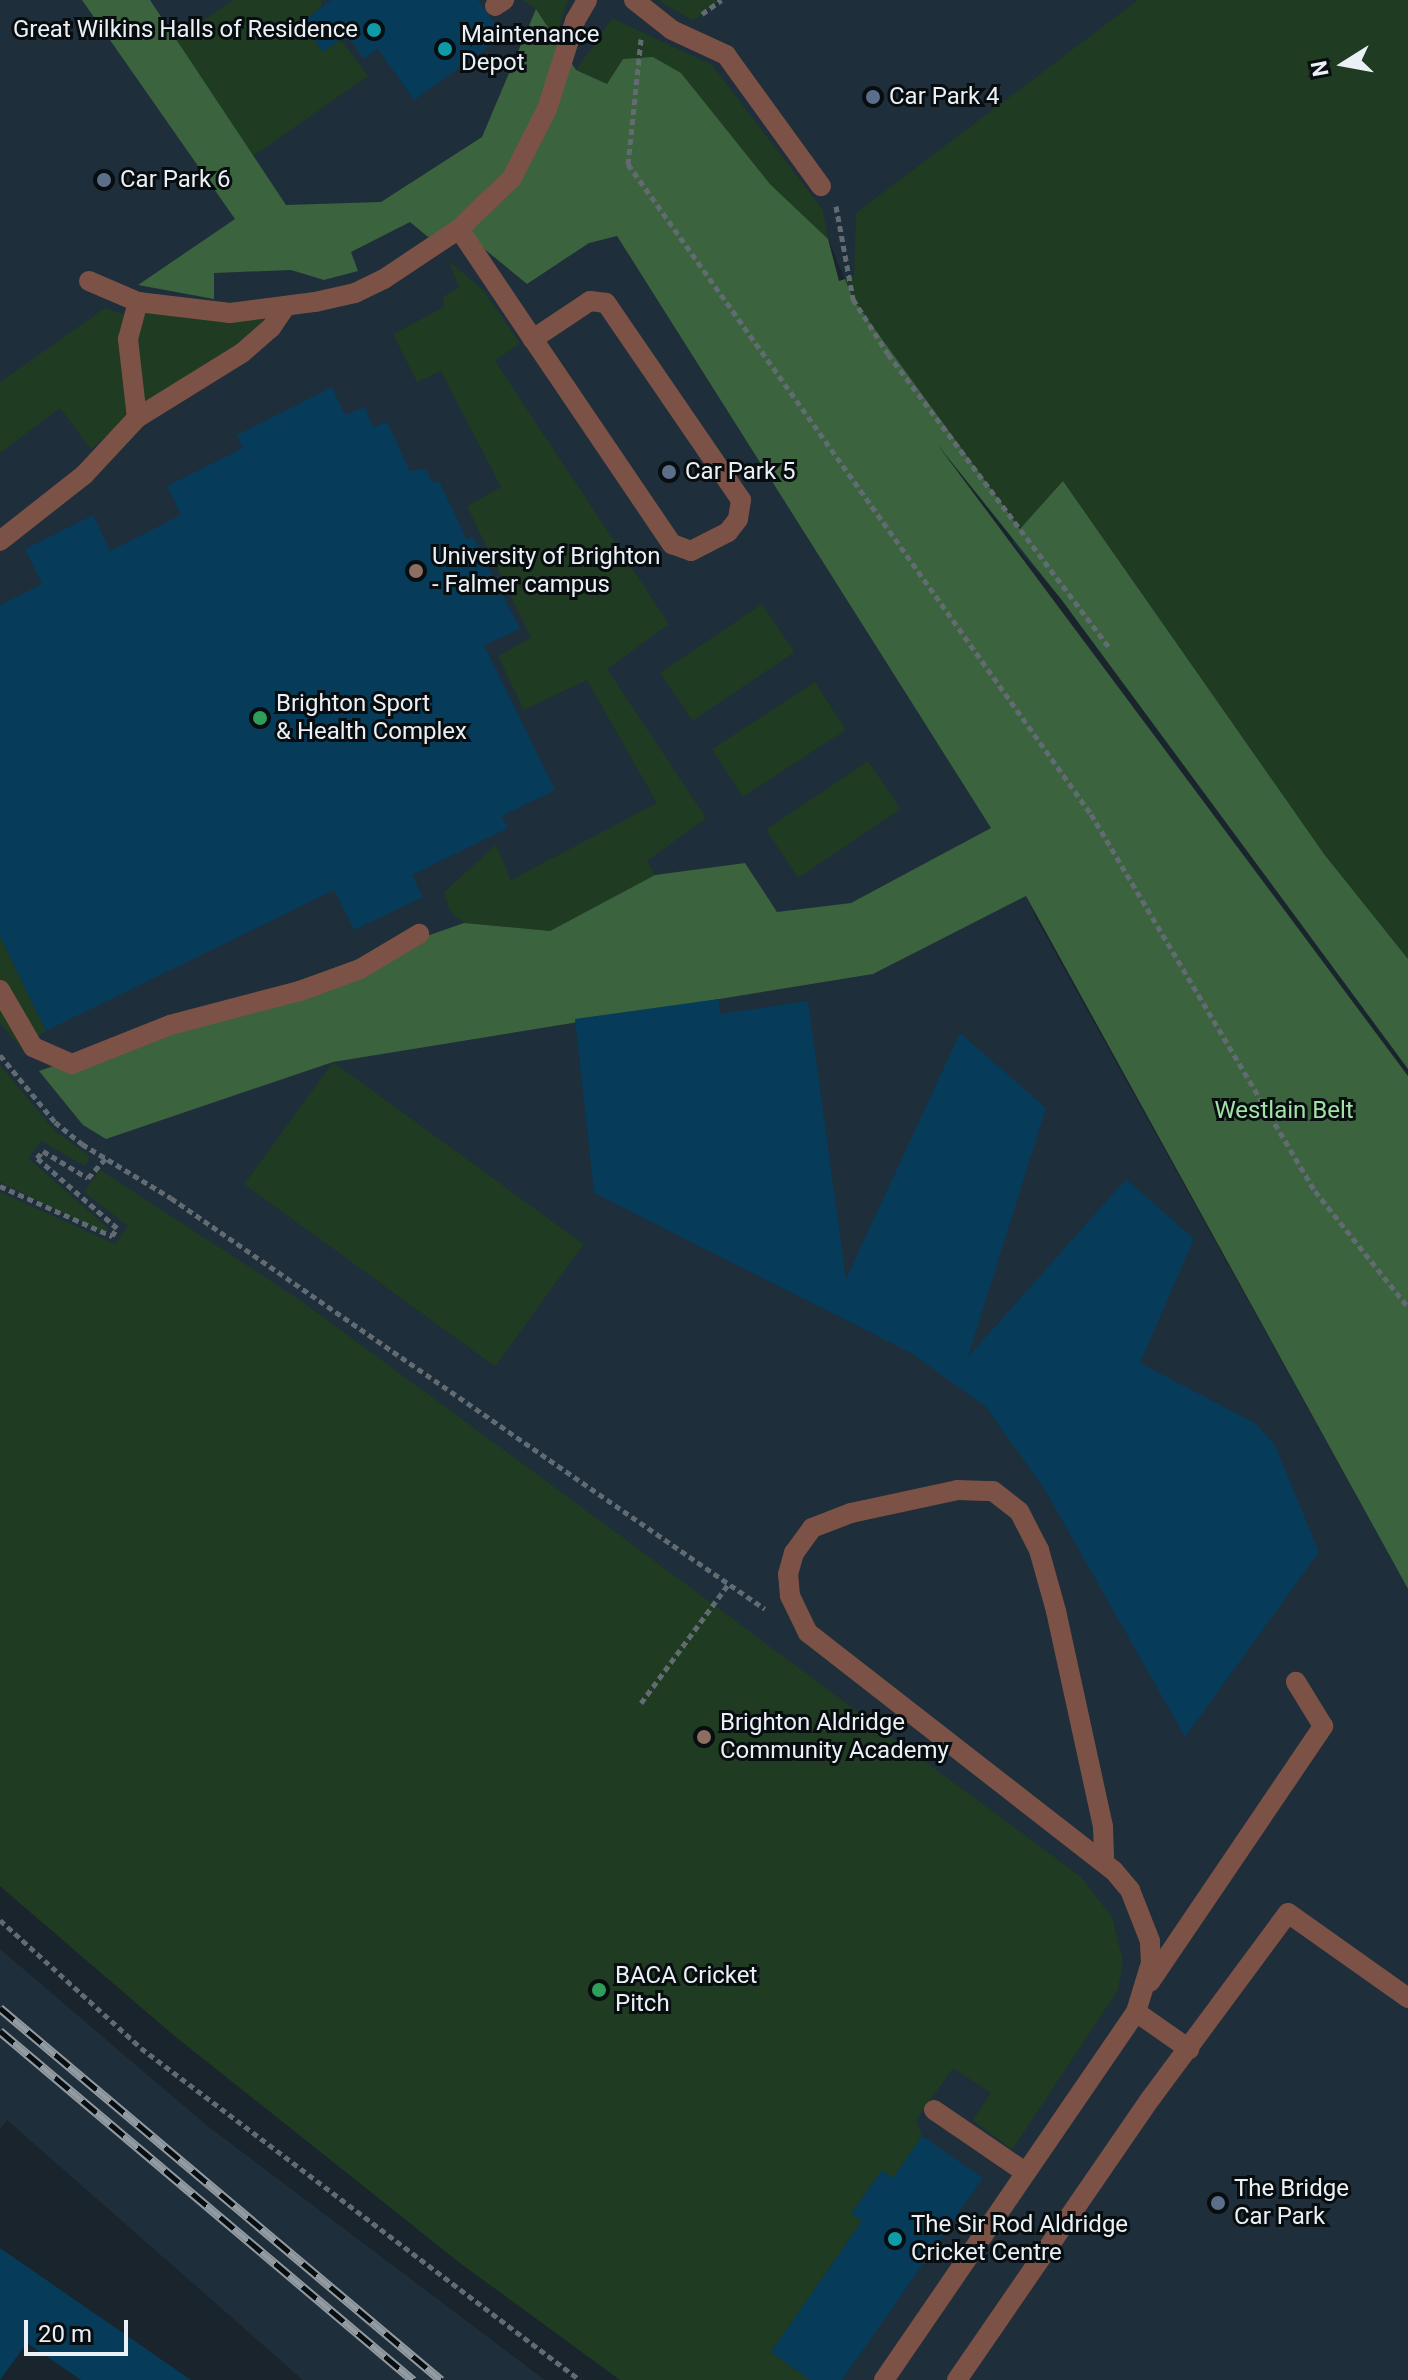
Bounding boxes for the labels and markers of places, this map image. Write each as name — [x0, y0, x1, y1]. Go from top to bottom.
place label: Great Wilkins Halls of Residence — [13, 16, 358, 44]
marker: Great Wilkins Halls of Residence — [365, 21, 383, 39]
place label: Maintenance Depot — [461, 21, 600, 77]
marker: Maintenance Depot — [436, 40, 454, 58]
place label: Car Park 4 — [889, 83, 1000, 111]
marker: Car Park 4 — [864, 88, 882, 106]
place label: Car Park 6 — [120, 166, 231, 194]
marker: Car Park 6 — [95, 171, 113, 189]
place label: Car Park 5 — [685, 458, 796, 486]
marker: Car Park 5 — [660, 463, 678, 481]
place label: University of Brighton - Falmer campus — [432, 543, 661, 599]
marker: University of Brighton - Falmer campus — [407, 562, 425, 580]
place label: Brighton Sport & Health Complex — [276, 690, 467, 746]
marker: Brighton Sport & Health Complex — [251, 709, 269, 727]
place label: Brighton Aldridge Community Academy — [720, 1709, 949, 1765]
marker: Brighton Aldridge Community Academy — [695, 1728, 713, 1746]
place label: BACA Cricket Pitch — [615, 1962, 757, 2018]
marker: BACA Cricket Pitch — [590, 1981, 608, 1999]
place label: The Bridge Car Park — [1234, 2175, 1349, 2231]
marker: The Bridge Car Park — [1209, 2194, 1227, 2212]
place label: The Sir Rod Aldridge Cricket Centre — [911, 2211, 1128, 2267]
marker: The Sir Rod Aldridge Cricket Centre — [886, 2230, 904, 2248]

